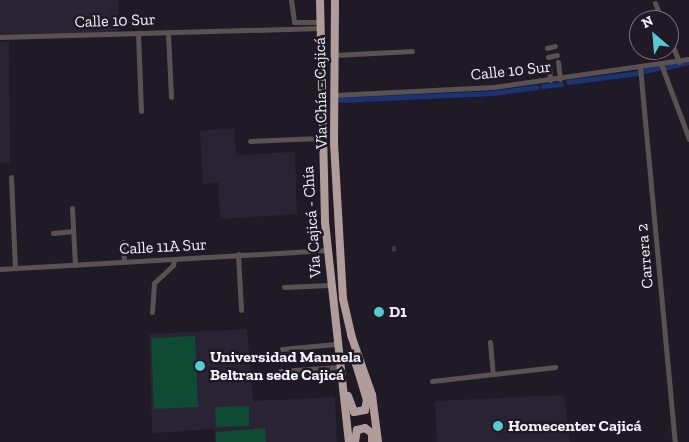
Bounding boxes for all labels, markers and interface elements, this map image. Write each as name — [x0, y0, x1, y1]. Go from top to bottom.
street label: Calle 10 Sur — [74, 10, 156, 32]
north arrow — [629, 10, 679, 60]
text: N — [639, 12, 656, 32]
street label: Vía Chía - Cajicá — [310, 37, 332, 149]
street label: Calle 10 Sur — [470, 57, 552, 85]
street label: Vía Cajicá - Chía — [299, 166, 325, 278]
street label: Carrera 2 — [633, 223, 657, 289]
street label: Calle 11A Sur — [118, 235, 208, 259]
place label: D1 — [389, 302, 407, 322]
marker: D1 — [373, 306, 385, 318]
place label: Universidad Manuela Beltran sede Cajicá — [210, 347, 361, 385]
marker: Universidad Manuela Beltran sede Cajicá — [194, 360, 206, 372]
place label: Homecenter Cajicá — [508, 416, 642, 436]
marker: Homecenter Cajicá — [492, 420, 504, 432]

